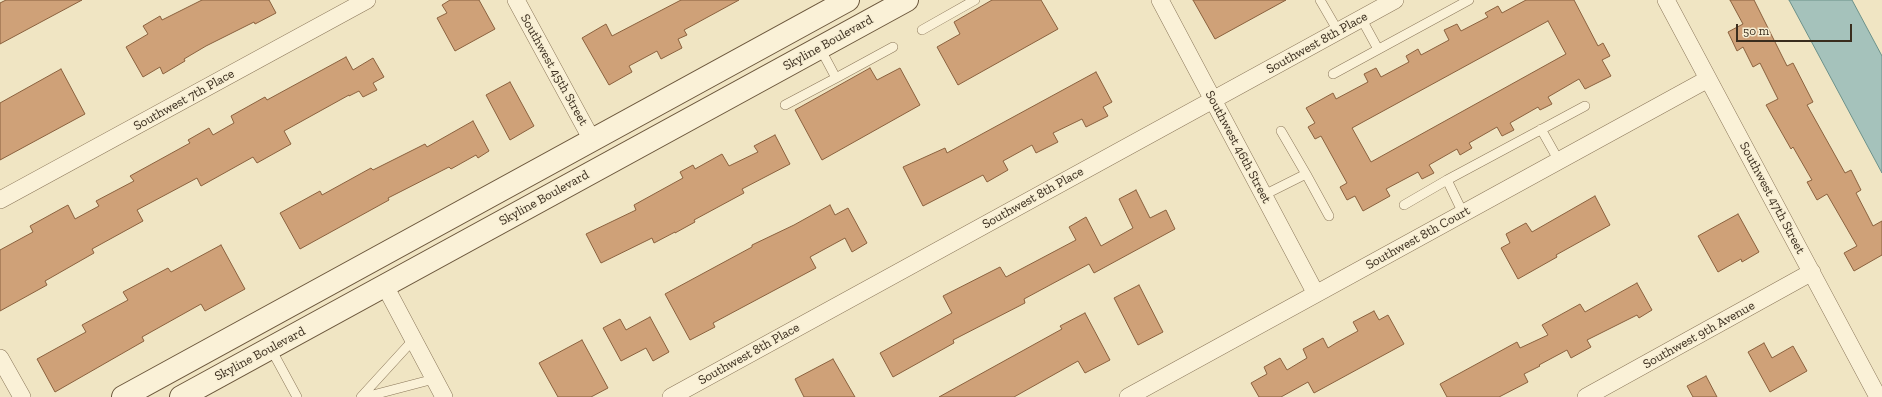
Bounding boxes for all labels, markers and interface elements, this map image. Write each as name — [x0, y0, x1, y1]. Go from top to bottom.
street label: Southwest 8th Place — [1264, 9, 1370, 77]
street label: Southwest 45th Street — [517, 12, 591, 128]
street label: Skyline Boulevard — [780, 12, 876, 74]
scale bar — [1738, 16, 1854, 42]
text: 50 m — [1743, 24, 1769, 38]
street label: Southwest 7th Place — [131, 66, 237, 134]
street label: Southwest 46th Street — [1202, 88, 1274, 206]
street label: Southwest 47th Street — [1736, 139, 1808, 257]
street label: Southwest 8th Place — [980, 164, 1086, 232]
street label: Skyline Boulevard — [496, 167, 592, 229]
street label: Southwest 8th Court — [1363, 203, 1473, 273]
street label: Southwest 9th Avenue — [1640, 298, 1758, 372]
street label: Southwest 8th Place — [696, 320, 802, 388]
street label: Skyline Boulevard — [212, 324, 308, 384]

